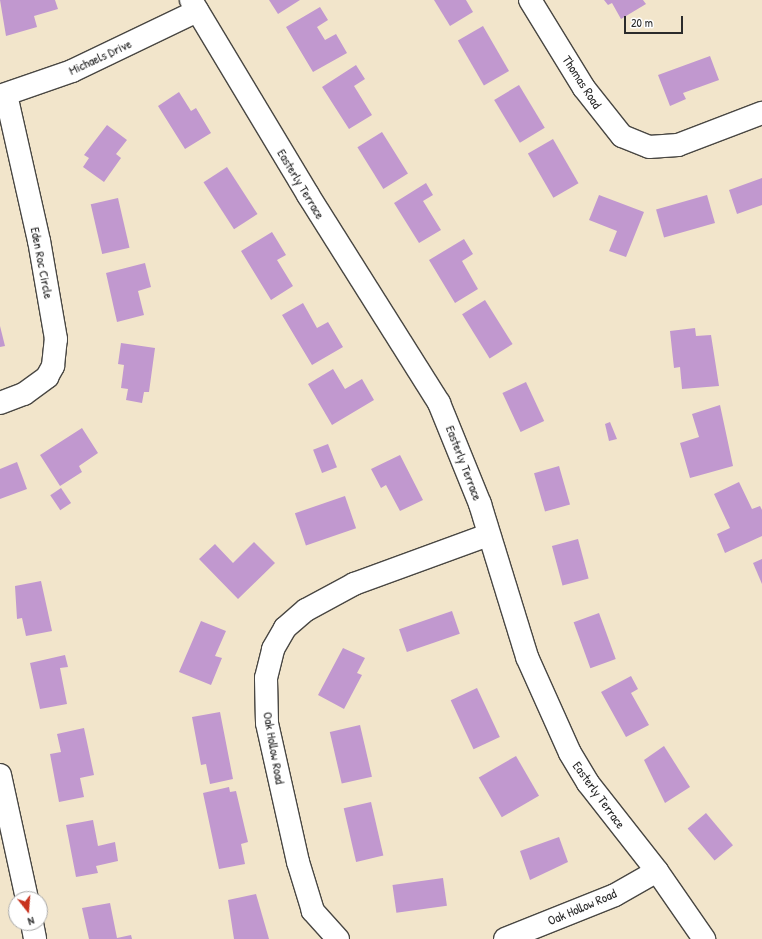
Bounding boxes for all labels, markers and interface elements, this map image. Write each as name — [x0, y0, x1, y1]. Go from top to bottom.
scale bar — [626, 8, 685, 34]
text: 20 m — [631, 14, 653, 31]
street label: Michaels Drive — [66, 36, 134, 78]
street label: Thomas Road — [559, 53, 605, 111]
street label: Easterly Terrace — [274, 146, 328, 222]
street label: Eden Roc Circle — [27, 226, 57, 300]
street label: Easterly Terrace — [443, 423, 485, 503]
street label: Oak Hollow Road — [260, 711, 288, 785]
street label: Easterly Terrace — [569, 758, 629, 832]
street label: Oak Hollow Road — [545, 886, 619, 928]
north arrow — [8, 891, 48, 931]
text: N — [26, 914, 36, 929]

